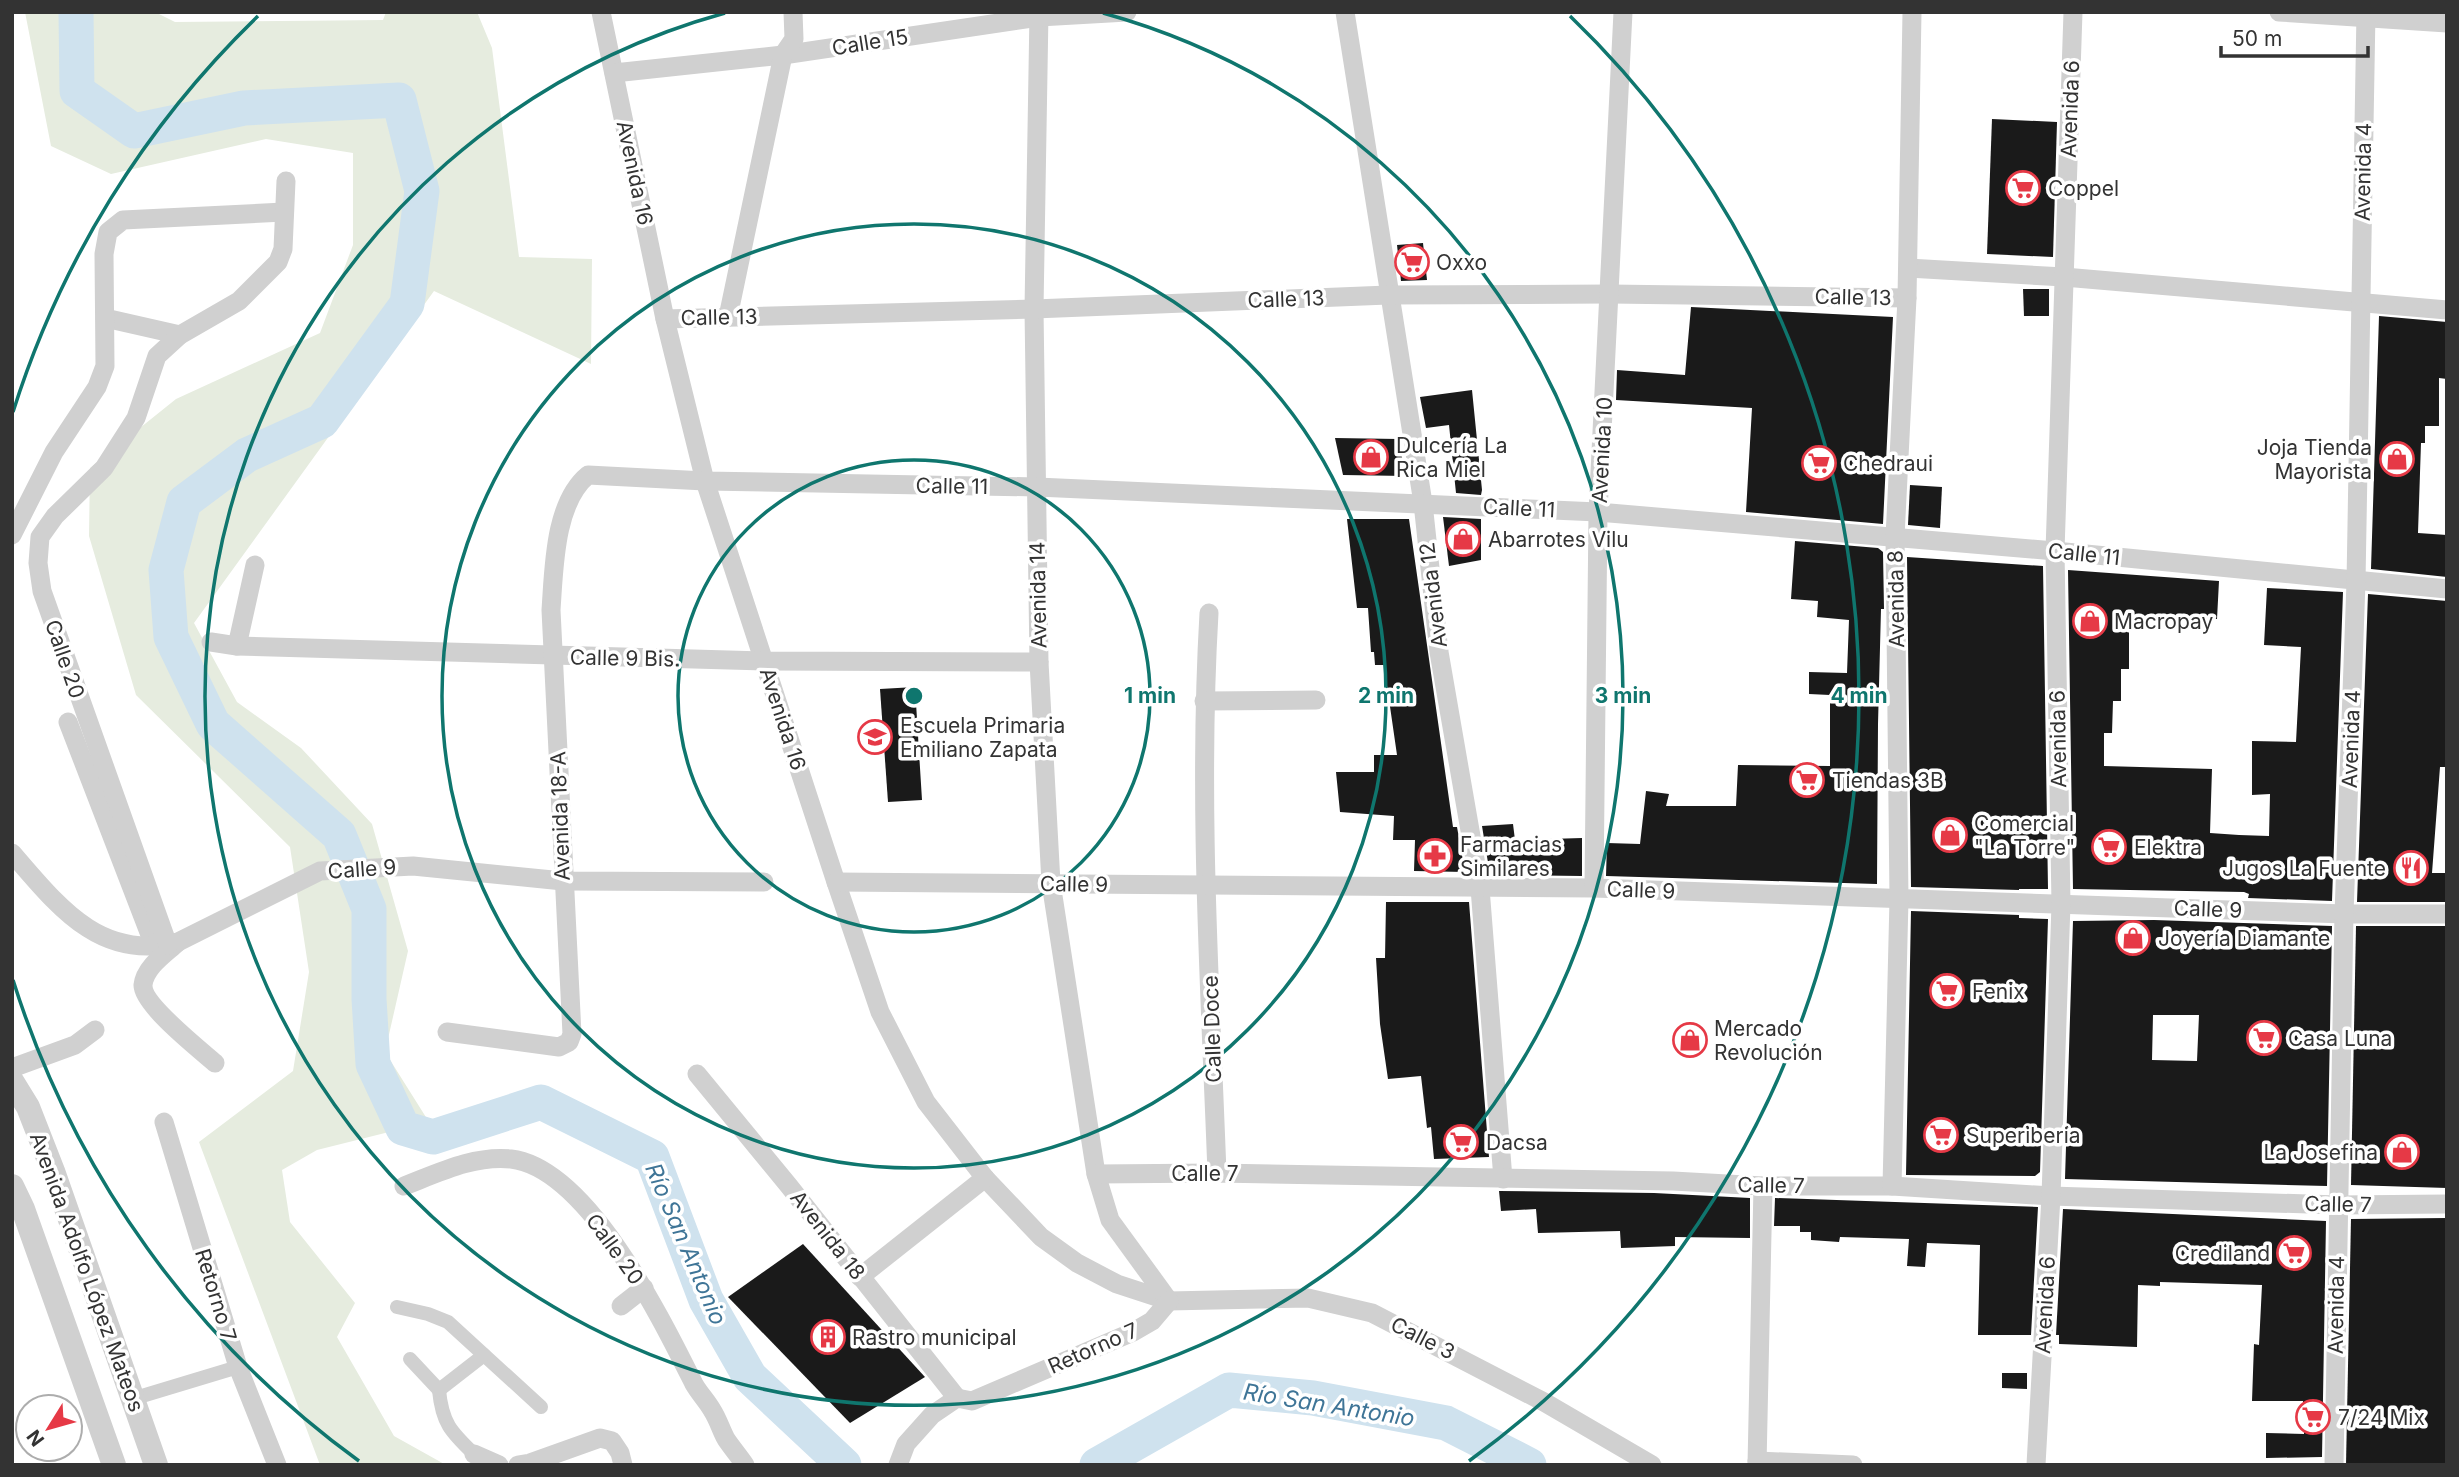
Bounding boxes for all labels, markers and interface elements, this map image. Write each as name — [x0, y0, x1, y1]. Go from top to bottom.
scale bar — [2221, 14, 2368, 58]
street label: Calle 15 — [830, 24, 910, 60]
text: 50 m — [2232, 26, 2282, 51]
street label: Avenida 6 — [2056, 60, 2084, 158]
street label: Avenida 16 — [612, 118, 658, 228]
street label: Avenida 4 — [2350, 123, 2376, 221]
supermarket icon: Coppel — [2004, 169, 2042, 207]
place label: Coppel — [2048, 176, 2119, 201]
supermarket icon: Oxxo — [1393, 243, 1431, 281]
place label: Oxxo — [1436, 250, 1487, 275]
street label: Calle 13 — [1814, 284, 1892, 310]
street label: Calle 13 — [1247, 285, 1325, 313]
street label: Calle 13 — [680, 304, 758, 330]
street label: Avenida 10 — [1587, 396, 1617, 504]
place label: Dulcería La Rica Miel — [1396, 433, 1508, 482]
place label: Joja Tienda Mayorista — [2257, 435, 2372, 484]
shop icon: Dulcería La Rica Miel — [1352, 438, 1390, 476]
shop icon: Joja Tienda Mayorista — [2378, 440, 2416, 478]
supermarket icon: Chedraui — [1800, 444, 1838, 482]
place label: Chedraui — [1843, 451, 1933, 476]
street label: Calle 11 — [916, 473, 988, 499]
street label: Calle 11 — [1482, 494, 1556, 522]
shop icon: Abarrotes Vilu — [1444, 520, 1482, 558]
place label: Abarrotes Vilu — [1488, 527, 1629, 552]
street label: Calle 11 — [2047, 538, 2121, 570]
street label: Avenida 14 — [1025, 541, 1051, 649]
street label: Avenida 12 — [1414, 541, 1452, 649]
street label: Avenida 8 — [1883, 550, 1909, 648]
shop icon: Macropay — [2071, 602, 2109, 640]
place label: Macropay — [2114, 609, 2213, 634]
street label: Calle 20 — [40, 616, 90, 702]
street label: Calle 9 Bis. — [570, 645, 680, 671]
street label: Avenida 16 — [755, 665, 811, 773]
text: 1 min — [1124, 683, 1176, 708]
text: 2 min — [1358, 683, 1414, 708]
text: 3 min — [1595, 683, 1651, 708]
text: 4 min — [1830, 683, 1888, 708]
centre of rings — [902, 684, 926, 708]
street label: Avenida 4 — [2337, 689, 2365, 789]
street label: Avenida 6 — [2045, 690, 2071, 788]
place label: Escuela Primaria Emiliano Zapata — [900, 713, 1065, 762]
school or university icon: Escuela Primaria Emiliano Zapata — [856, 718, 894, 756]
street label: Avenida 18-A — [545, 751, 575, 881]
supermarket icon: Tiendas 3B — [1788, 761, 1826, 799]
place label: Tiendas 3B — [1832, 768, 1944, 793]
place label: Comercial "La Torre" — [1974, 811, 2075, 860]
shop icon: Comercial "La Torre" — [1931, 816, 1969, 854]
supermarket icon: Elektra — [2090, 828, 2128, 866]
place label: Farmacias Similares — [1460, 832, 1562, 881]
place label: Elektra — [2134, 835, 2202, 860]
pharmacy icon: Farmacias Similares — [1416, 837, 1454, 875]
restaurant icon: Jugos La Fuente — [2392, 849, 2430, 887]
street label: Calle 9 — [327, 854, 397, 884]
place label: Jugos La Fuente — [2222, 856, 2386, 881]
street label: Calle 9 — [1040, 871, 1108, 897]
street label: Calle 9 — [1606, 876, 1676, 904]
street label: Calle 9 — [2173, 895, 2243, 923]
shop icon: Joyería Diamante — [2114, 919, 2152, 957]
place label: Joyería Diamante — [2158, 926, 2330, 951]
supermarket icon: Fenix — [1928, 972, 1966, 1010]
street label: Calle Doce — [1198, 975, 1226, 1083]
place label: Fenix — [1972, 979, 2025, 1004]
place label: Mercado Revolución — [1714, 1016, 1823, 1065]
supermarket icon: Casa Luna — [2245, 1019, 2283, 1057]
shop icon: Mercado Revolución — [1671, 1021, 1709, 1059]
place label: Casa Luna — [2288, 1026, 2392, 1051]
supermarket icon: Superiberia — [1922, 1116, 1960, 1154]
supermarket icon: Dacsa — [1442, 1123, 1480, 1161]
place label: Superiberia — [1966, 1123, 2081, 1148]
street label: Avenida Adolfo López Mateos — [25, 1129, 149, 1415]
place label: Dacsa — [1486, 1130, 1548, 1155]
shop icon: La Josefina — [2383, 1133, 2421, 1171]
place label: La Josefina — [2263, 1140, 2378, 1165]
water label: Río San Antonio — [639, 1159, 733, 1329]
street label: Calle 7 — [1171, 1161, 1239, 1186]
street label: Calle 7 — [1737, 1172, 1805, 1198]
street label: Avenida 18 — [785, 1185, 871, 1285]
street label: Calle 7 — [2304, 1191, 2372, 1217]
street label: Calle 20 — [581, 1209, 649, 1289]
supermarket icon: Crediland — [2275, 1234, 2313, 1272]
place label: Crediland — [2175, 1241, 2270, 1266]
street label: Retorno 7 — [190, 1246, 242, 1344]
street label: Avenida 6 — [2030, 1256, 2060, 1354]
street label: Avenida 4 — [2323, 1256, 2349, 1354]
street label: Calle 3 — [1387, 1311, 1459, 1365]
street label: Retorno 7 — [1044, 1317, 1142, 1379]
building icon: Rastro municipal — [809, 1318, 847, 1356]
place label: Rastro municipal — [852, 1325, 1017, 1350]
water label: Río San Antonio — [1241, 1378, 1417, 1432]
north arrow — [14, 1393, 84, 1463]
supermarket icon: 7/24 Mix — [2294, 1398, 2332, 1436]
place label: 7/24 Mix — [2338, 1405, 2425, 1430]
text: N — [22, 1425, 49, 1451]

